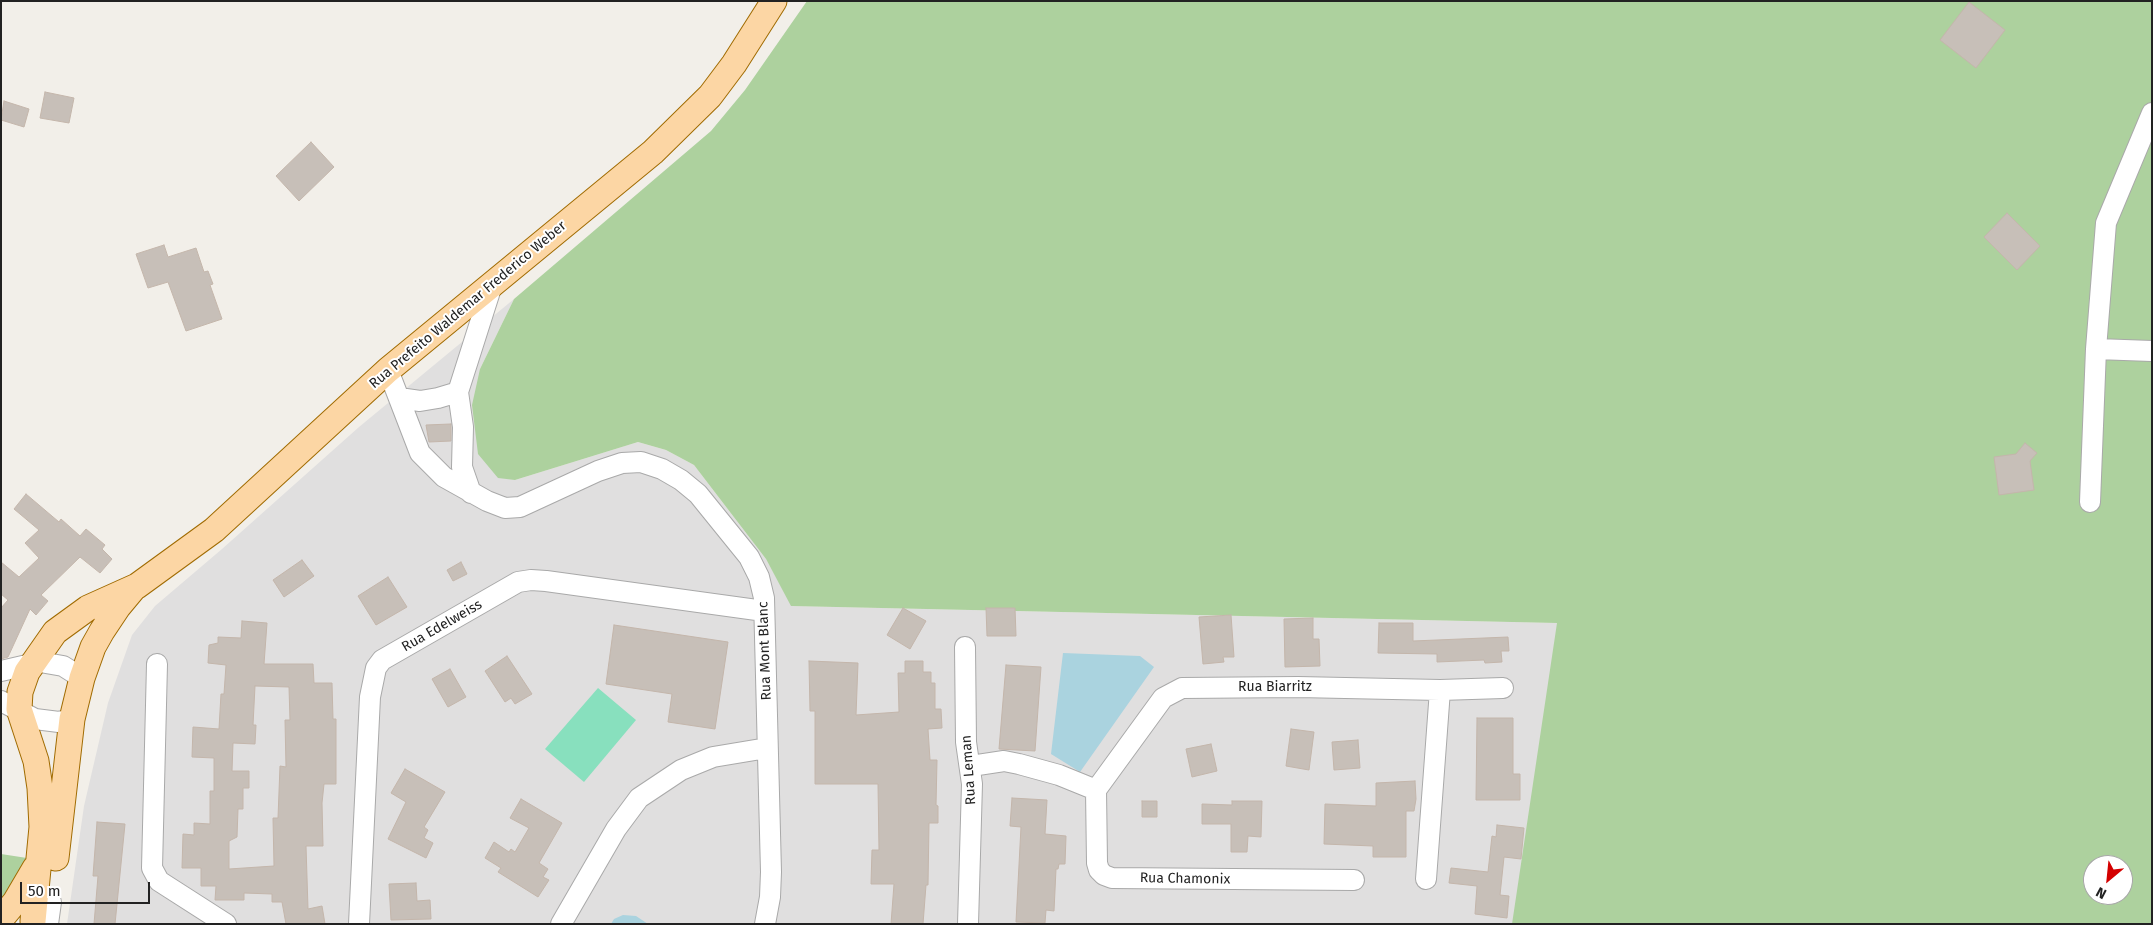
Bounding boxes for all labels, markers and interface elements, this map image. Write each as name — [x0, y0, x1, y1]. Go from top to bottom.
street label: Rua Prefeito Waldemar Frederico Weber — [366, 218, 570, 392]
street label: Rua Edelweiss — [399, 596, 485, 656]
street label: Rua Mont Blanc — [755, 601, 775, 701]
street label: Rua Biarritz — [1238, 679, 1312, 695]
street label: Rua Leman — [958, 734, 980, 806]
north arrow — [2083, 855, 2133, 905]
street label: Rua Chamonix — [1140, 870, 1230, 888]
scale bar — [22, 872, 152, 904]
text: 50 m — [28, 882, 61, 900]
text: N — [2093, 883, 2109, 902]

